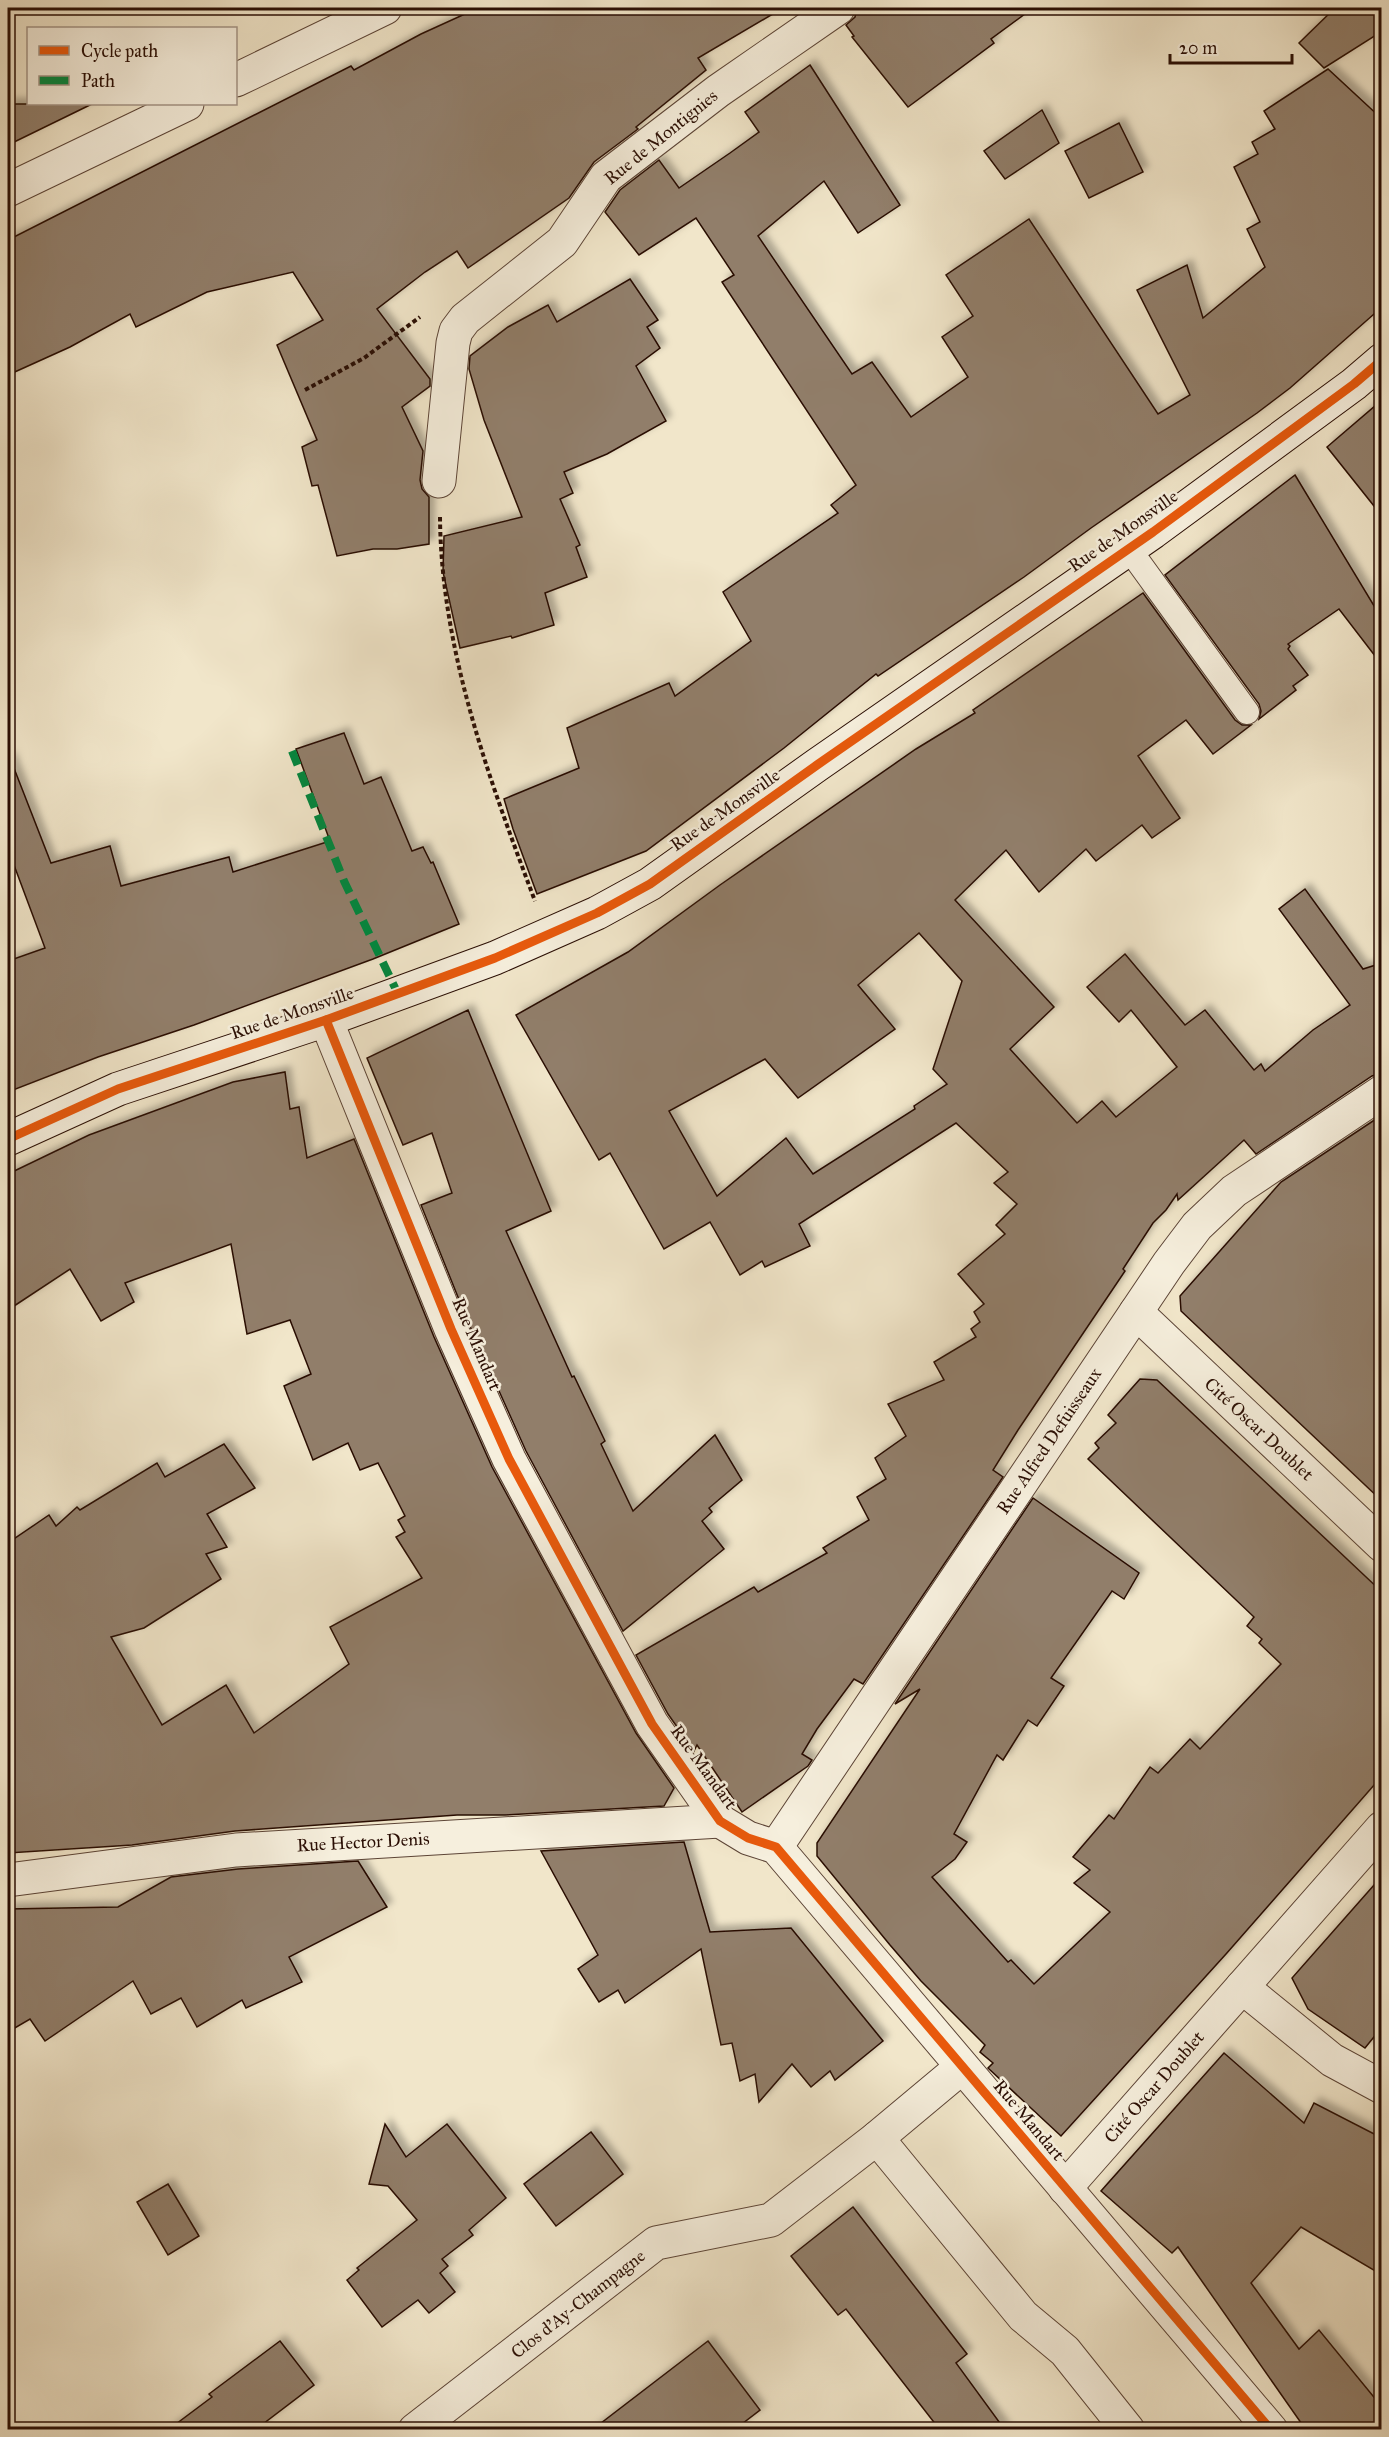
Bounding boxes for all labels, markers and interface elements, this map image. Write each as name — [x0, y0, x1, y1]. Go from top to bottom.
legend — [27, 27, 237, 105]
scale bar — [1170, 27, 1292, 65]
text: 20 m — [1179, 37, 1217, 59]
text: Cycle path — [81, 40, 158, 62]
text: Path — [81, 70, 115, 92]
street label: Rue de Montignies — [600, 85, 723, 190]
street label: Rue de Monsville — [1064, 485, 1182, 577]
street label: Rue de Monsville — [666, 764, 784, 856]
street label: Rue de Monsville — [228, 982, 356, 1044]
street label: Rue Mandart — [448, 1294, 507, 1394]
street label: Rue Alfred Defuisseaux — [992, 1364, 1106, 1518]
street label: Cité Oscar Doublet — [1200, 1373, 1319, 1486]
street label: Rue Mandart — [666, 1720, 742, 1814]
street label: Rue Hector Denis — [296, 1828, 430, 1856]
street label: Cité Oscar Doublet — [1099, 2026, 1209, 2148]
street label: Rue Mandart — [989, 2075, 1070, 2166]
street label: Clos d'Ay-Champagne — [507, 2245, 650, 2364]

